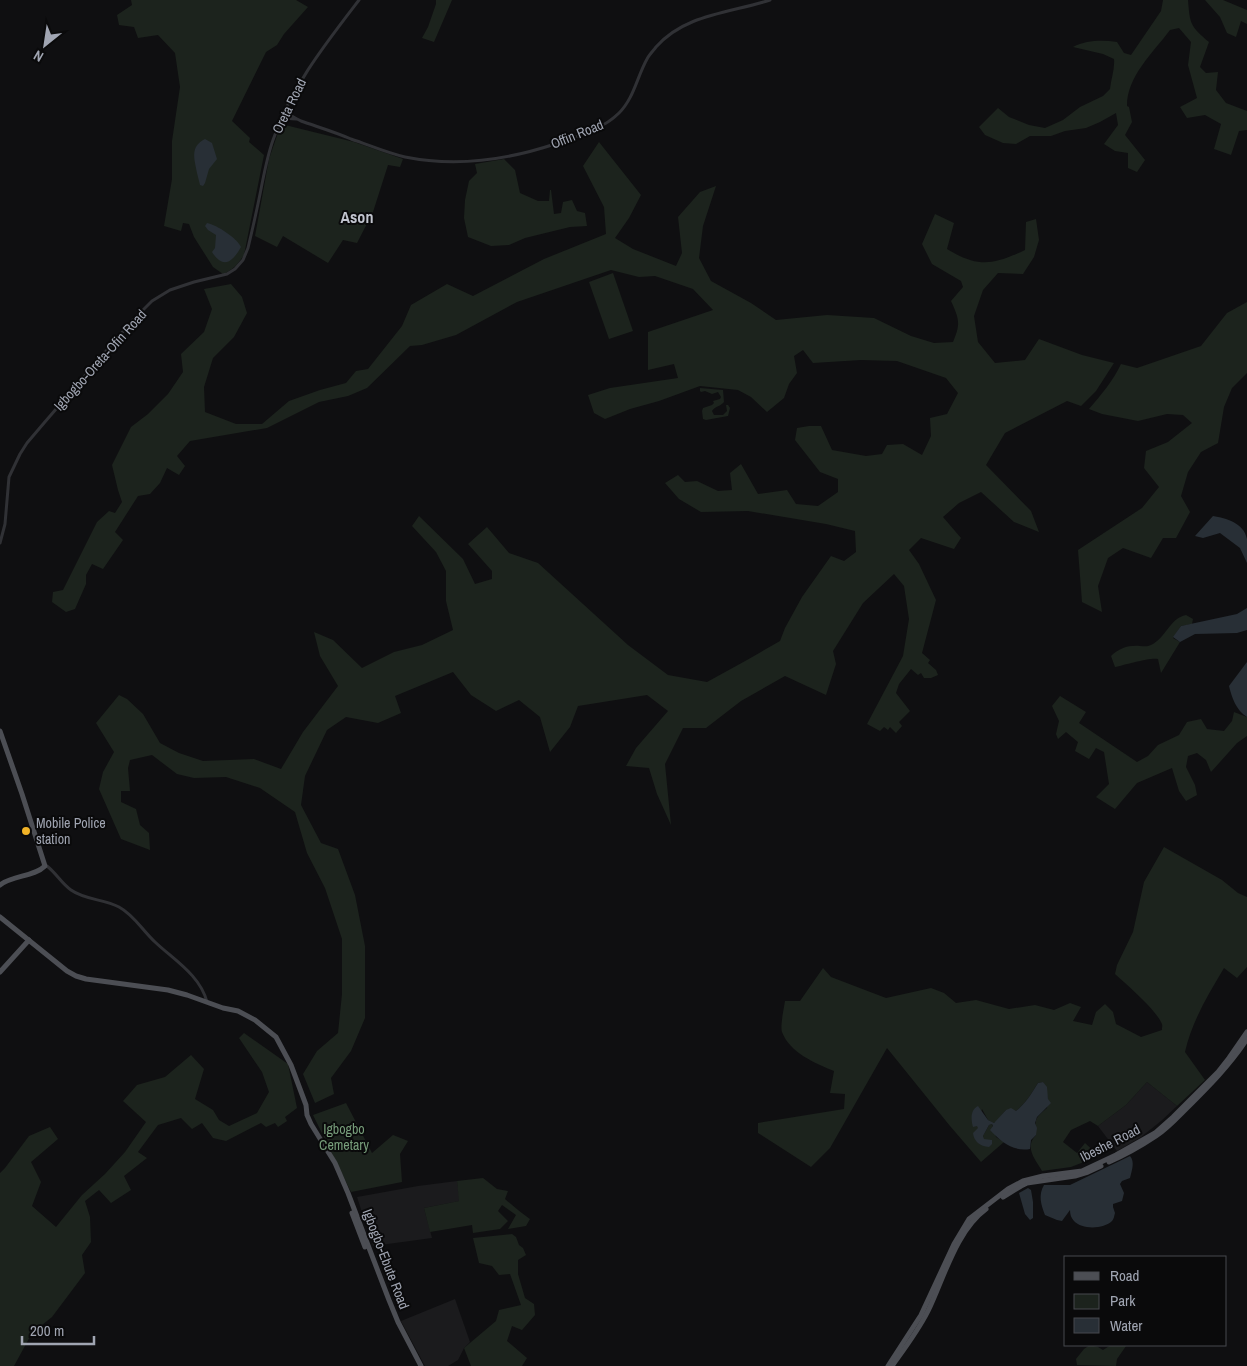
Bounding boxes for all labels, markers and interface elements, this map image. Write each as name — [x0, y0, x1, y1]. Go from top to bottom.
north arrow — [20, 20, 70, 70]
text: N — [30, 46, 47, 66]
street label: Oreta Road — [268, 75, 310, 137]
street label: Offin Road — [548, 115, 606, 153]
district label: Ason — [341, 206, 373, 228]
street label: Igbogbo-Oreta-Ofin Road — [50, 306, 150, 414]
place label: Mobile Police station — [36, 814, 106, 848]
marker: Mobile Police station — [20, 825, 32, 837]
park label: Igbogbo Cemetary — [319, 1120, 369, 1154]
street label: Ibeshe Road — [1077, 1120, 1143, 1166]
street label: Igbogbo-Ebute Road — [359, 1206, 413, 1312]
legend — [1064, 1256, 1227, 1346]
text: Road — [1110, 1265, 1139, 1286]
text: Park — [1110, 1290, 1136, 1311]
scale bar — [22, 1314, 95, 1346]
text: Water — [1110, 1315, 1142, 1336]
text: 200 m — [30, 1320, 64, 1341]

